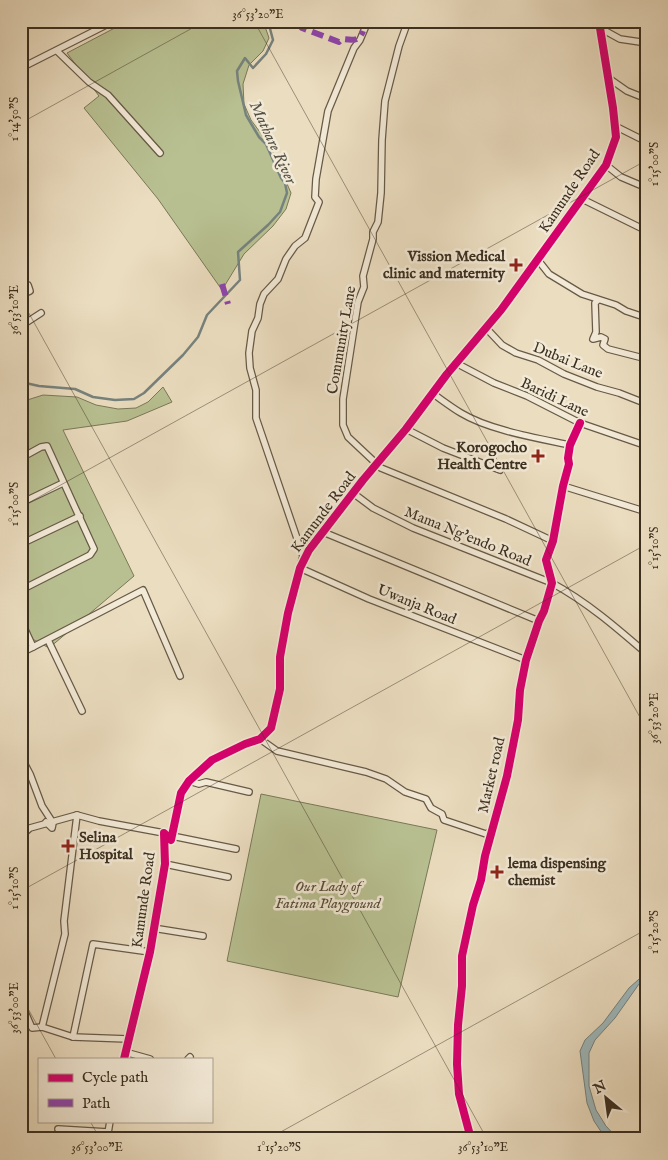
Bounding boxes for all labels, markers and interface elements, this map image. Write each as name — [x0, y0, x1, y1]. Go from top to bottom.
text: 36°53'20"E — [232, 7, 284, 22]
text: 1°14'50"S — [7, 97, 22, 141]
water label: Mathare River — [244, 98, 301, 189]
text: 1°15'00"S — [647, 142, 662, 186]
street label: Kamunde Road — [535, 145, 605, 237]
place label: Vission Medical clinic and maternity — [383, 247, 506, 283]
marker: Vission Medical clinic and maternity — [509, 258, 523, 272]
street label: Community Lane — [323, 284, 360, 396]
text: 36°53'10"E — [7, 285, 22, 335]
street label: Dubai Lane — [530, 338, 606, 383]
street label: Baridi Lane — [518, 373, 592, 422]
place label: Korogocho Health Centre — [437, 438, 527, 474]
marker: Korogocho Health Centre — [531, 449, 545, 463]
street label: Kamunde Road — [287, 467, 361, 557]
text: 1°15'00"S — [7, 482, 22, 526]
street label: Mama Ng'endo Road — [402, 502, 535, 571]
text: 1°15'10"S — [647, 527, 662, 569]
street label: Uwanja Road — [374, 580, 460, 629]
text: 36°53'20"E — [647, 692, 662, 744]
street label: Market road — [474, 734, 510, 815]
place label: Selina Hospital — [79, 828, 134, 864]
marker: Selina Hospital — [61, 839, 75, 853]
street label: Kamunde Road — [127, 850, 160, 949]
place label: lema dispensing chemist — [507, 854, 607, 890]
marker: lema dispensing chemist — [490, 865, 504, 879]
text: 1°15'10"S — [7, 867, 22, 909]
park label: Our Lady of Fatima Playground — [275, 877, 382, 914]
text: 1°15'20"S — [647, 910, 662, 954]
text: 36°53'00"E — [7, 982, 22, 1034]
legend — [38, 1058, 212, 1122]
text: Cycle path — [82, 1068, 148, 1087]
north arrow — [580, 1072, 630, 1122]
text: N — [590, 1077, 610, 1099]
text: Path — [82, 1094, 110, 1113]
text: 36°53'00"E — [71, 1140, 123, 1155]
text: 1°15'20"S — [257, 1140, 301, 1155]
text: 36°53'10"E — [458, 1140, 508, 1155]

